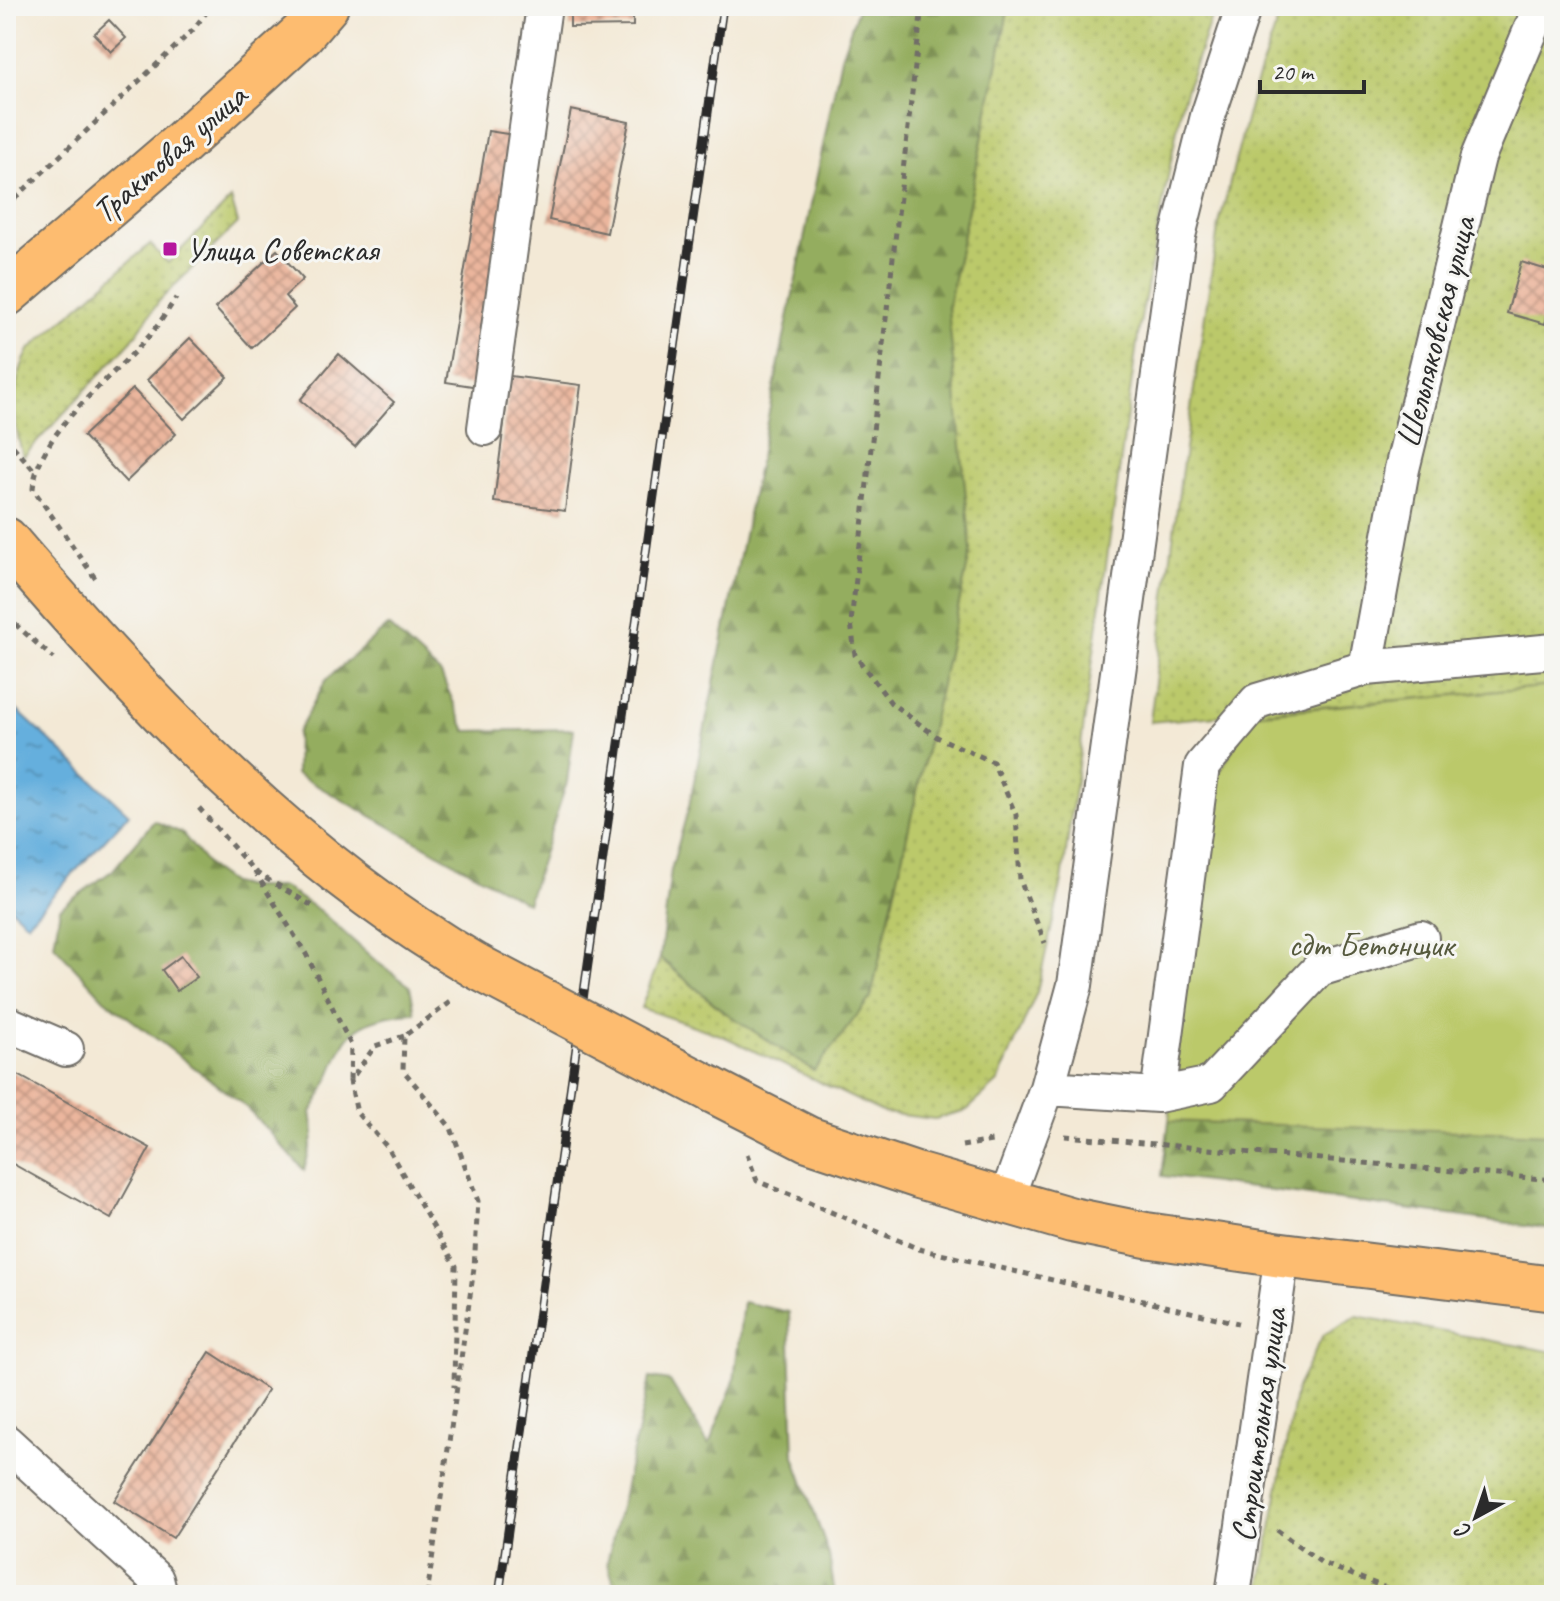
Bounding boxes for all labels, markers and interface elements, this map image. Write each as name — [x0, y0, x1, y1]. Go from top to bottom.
scale bar — [1260, 44, 1364, 94]
text: 20 m — [1272, 57, 1315, 87]
street label: Трактовая улица — [83, 73, 257, 232]
street label: Шельпяковская улица — [1386, 210, 1486, 452]
place label: Улица Советская — [186, 228, 381, 271]
marker: Улица Советская — [161, 240, 179, 258]
park label: сдт Бетонщик — [1288, 923, 1457, 966]
street label: Строительная улица — [1221, 1303, 1296, 1544]
north arrow — [1436, 1477, 1516, 1557]
text: С — [1448, 1515, 1477, 1546]

